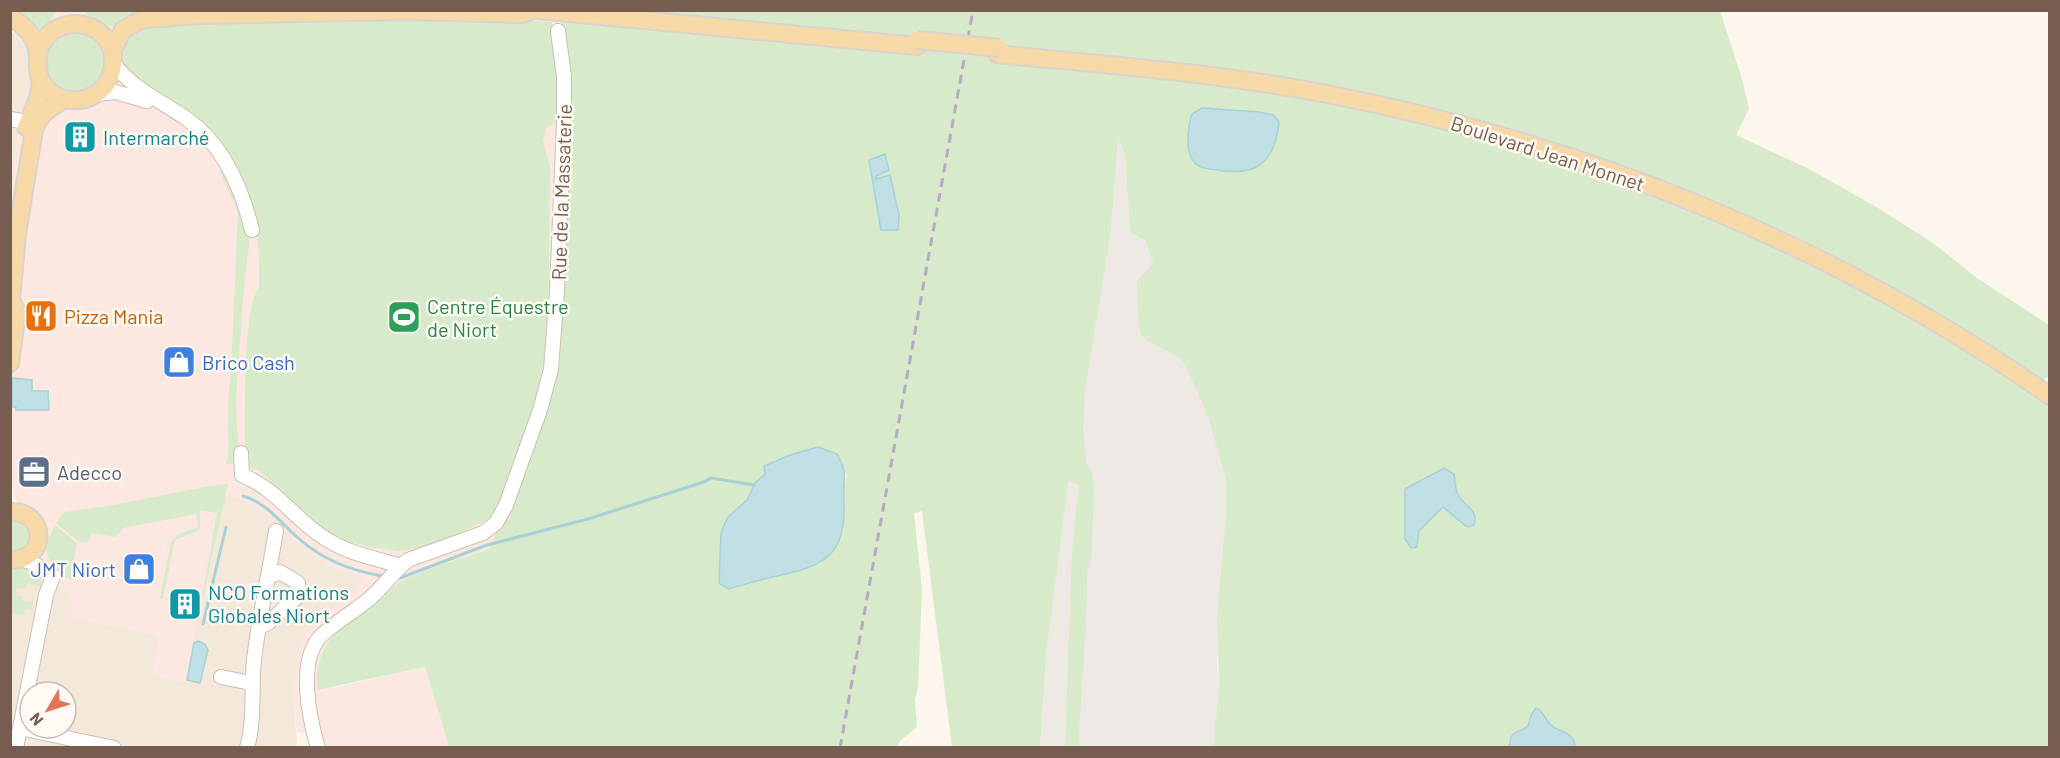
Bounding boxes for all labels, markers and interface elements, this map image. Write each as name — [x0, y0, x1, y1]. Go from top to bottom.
street label: Rue de la Massaterie — [546, 103, 576, 281]
street label: Boulevard Jean Monnet — [1448, 110, 1648, 196]
building icon: Intermarché — [62, 119, 98, 155]
place label: Intermarché — [103, 125, 210, 149]
place label: Centre Équestre de Niort — [427, 294, 569, 341]
restaurant icon: Pizza Mania — [23, 298, 59, 334]
sports icon: Centre Équestre de Niort — [386, 299, 422, 335]
place label: Pizza Mania — [64, 304, 164, 328]
shop icon: Brico Cash — [161, 344, 197, 380]
place label: Brico Cash — [202, 350, 295, 374]
office icon: Adecco — [16, 454, 52, 490]
place label: Adecco — [57, 460, 122, 484]
shop icon: JMT Niort — [121, 551, 157, 587]
place label: JMT Niort — [30, 557, 116, 581]
place label: NCO Formations Globales Niort — [208, 580, 349, 627]
building icon: NCO Formations Globales Niort — [167, 586, 203, 622]
north arrow — [18, 680, 78, 740]
text: N — [25, 710, 47, 730]

